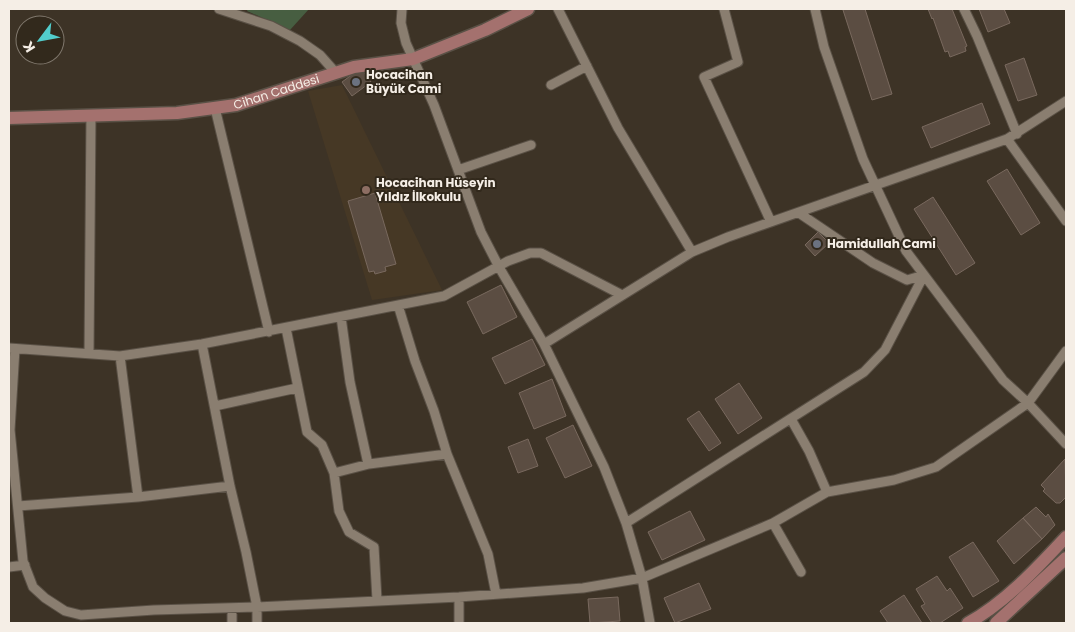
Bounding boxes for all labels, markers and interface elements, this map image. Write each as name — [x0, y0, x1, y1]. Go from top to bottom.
north arrow — [15, 15, 65, 65]
text: K — [18, 37, 40, 56]
place label: Hocacihan Büyük Cami — [366, 66, 441, 97]
street label: Cihan Caddesi — [231, 70, 321, 113]
marker: Hocacihan Büyük Cami — [350, 76, 362, 88]
place label: Hocacihan Hüseyin Yıldız İlkokulu — [376, 174, 496, 205]
marker: Hocacihan Hüseyin Yıldız İlkokulu — [360, 184, 372, 196]
place label: Hamidullah Cami — [827, 235, 936, 252]
marker: Hamidullah Cami — [811, 238, 823, 250]

